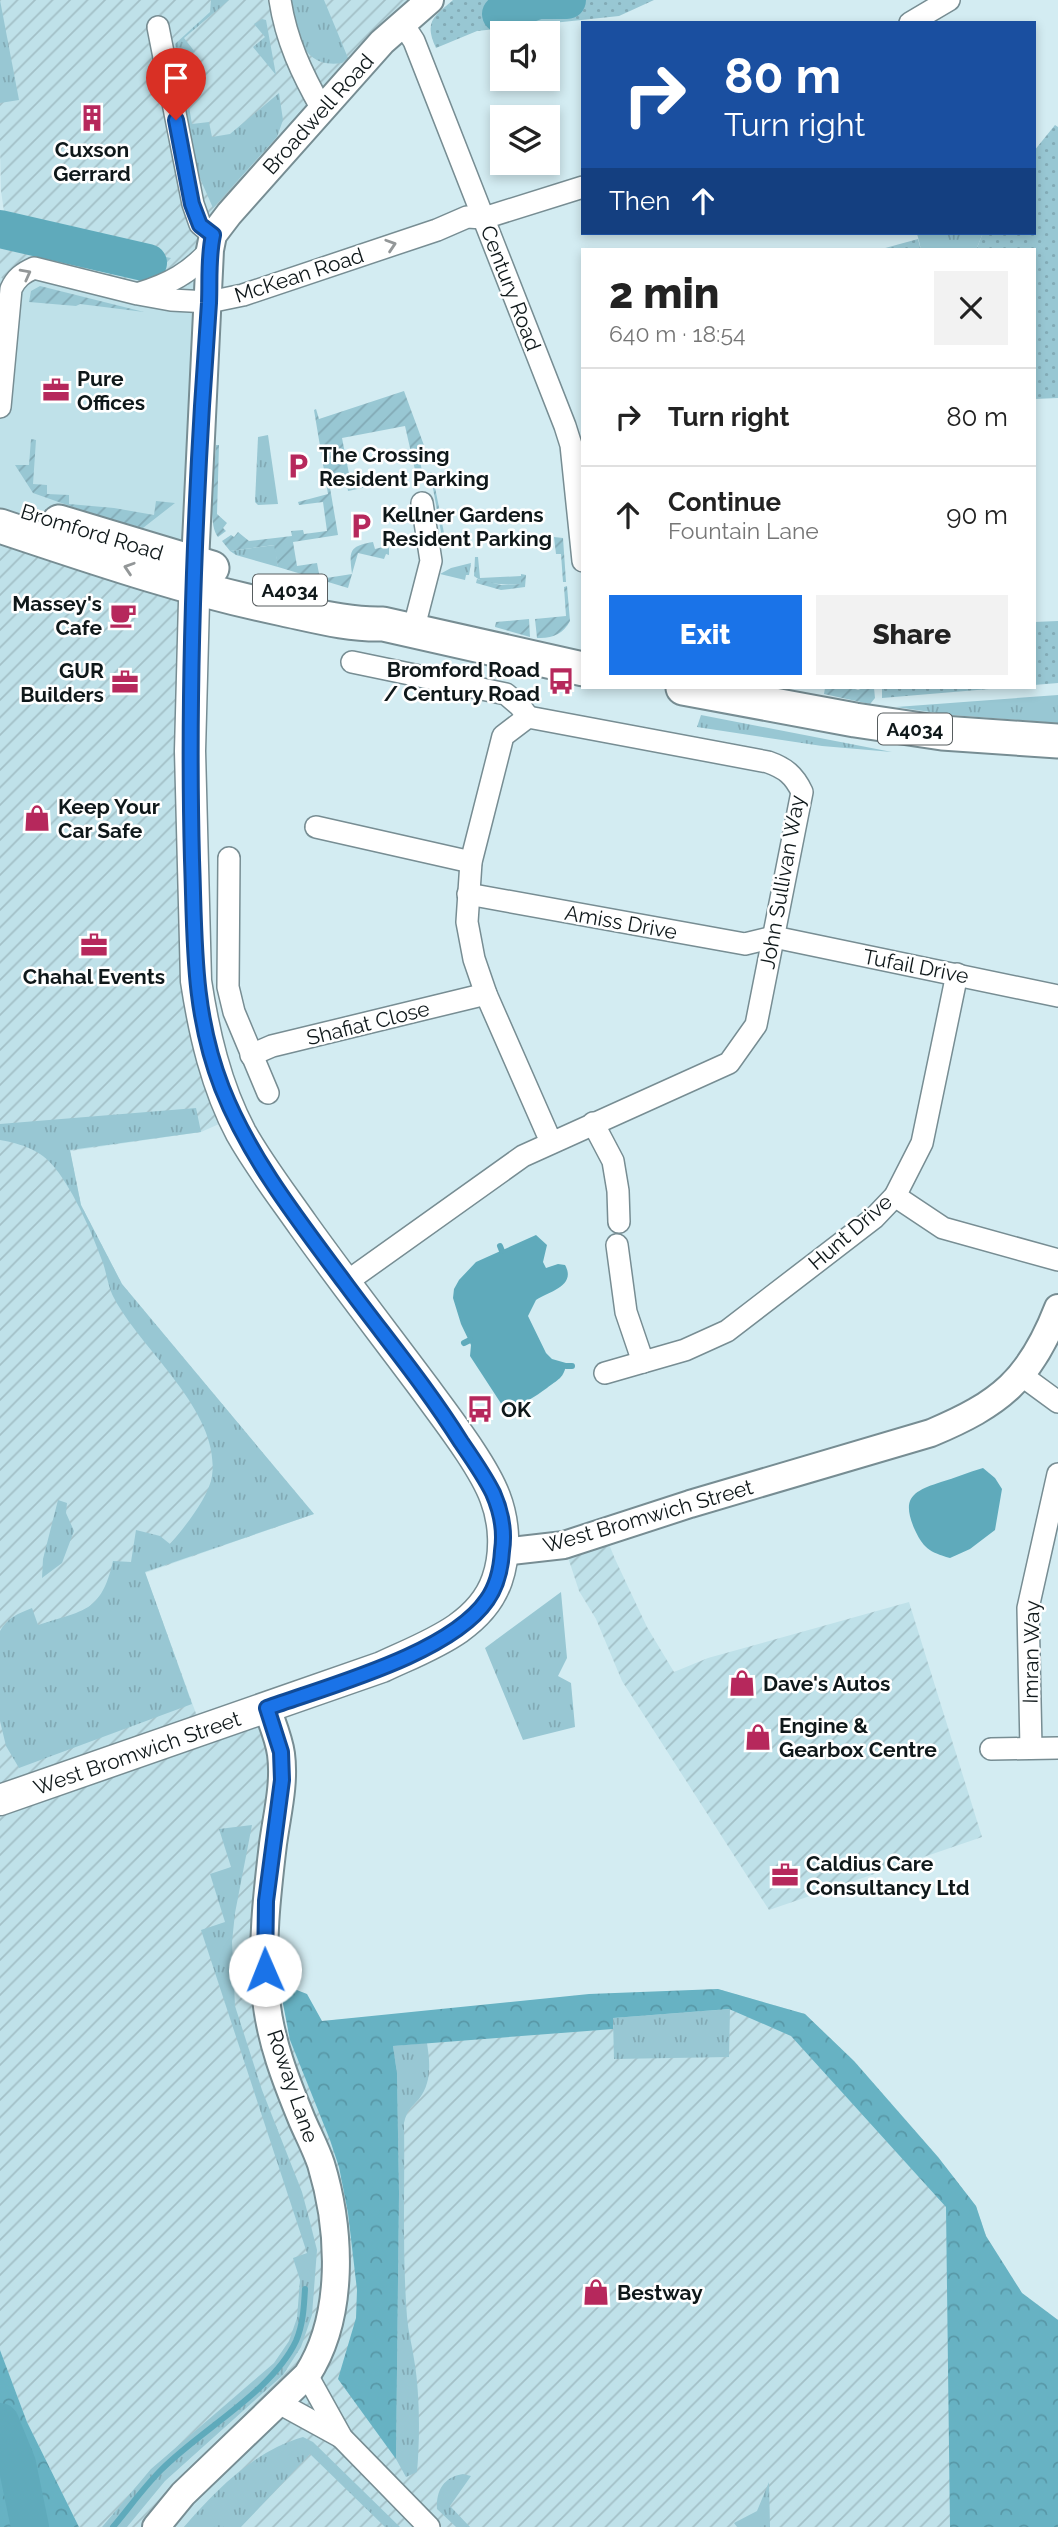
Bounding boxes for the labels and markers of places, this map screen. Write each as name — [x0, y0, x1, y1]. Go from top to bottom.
pin — [146, 48, 206, 120]
building icon: Cuxson Gerrard — [77, 103, 107, 133]
place label: Cuxson Gerrard — [53, 137, 131, 186]
place label: Pure Offices — [77, 366, 145, 415]
office icon: Pure Offices — [41, 375, 71, 405]
place label: The Crossing Resident Parking — [319, 442, 489, 491]
parking icon: The Crossing Resident Parking — [283, 451, 313, 481]
place label: Kellner Gardens Resident Parking — [382, 502, 552, 551]
parking icon: Kellner Gardens Resident Parking — [346, 511, 376, 541]
place label: Massey's Cafe — [12, 591, 102, 640]
cafe icon: Massey's Cafe — [108, 600, 138, 630]
place label: Bromford Road / Century Road — [384, 657, 540, 706]
place label: GUR Builders — [20, 658, 104, 707]
bus stop icon: Bromford Road / Century Road — [546, 666, 576, 696]
office icon: GUR Builders — [110, 667, 140, 697]
place label: Keep Your Car Safe — [58, 794, 160, 843]
shop icon: Keep Your Car Safe — [22, 803, 52, 833]
office icon: Chahal Events — [79, 930, 109, 960]
place label: Chahal Events — [23, 964, 165, 989]
bus stop icon: OK — [465, 1394, 495, 1424]
place label: OK — [501, 1397, 532, 1422]
shop icon: Dave's Autos — [727, 1668, 757, 1698]
place label: Dave's Autos — [763, 1671, 890, 1696]
place label: Engine & Gearbox Centre — [779, 1713, 937, 1762]
shop icon: Engine & Gearbox Centre — [743, 1722, 773, 1752]
place label: Caldius Care Consultancy Ltd — [806, 1851, 970, 1900]
office icon: Caldius Care Consultancy Ltd — [770, 1860, 800, 1890]
shop icon: Bestway — [581, 2277, 611, 2307]
place label: Bestway — [617, 2280, 703, 2305]

